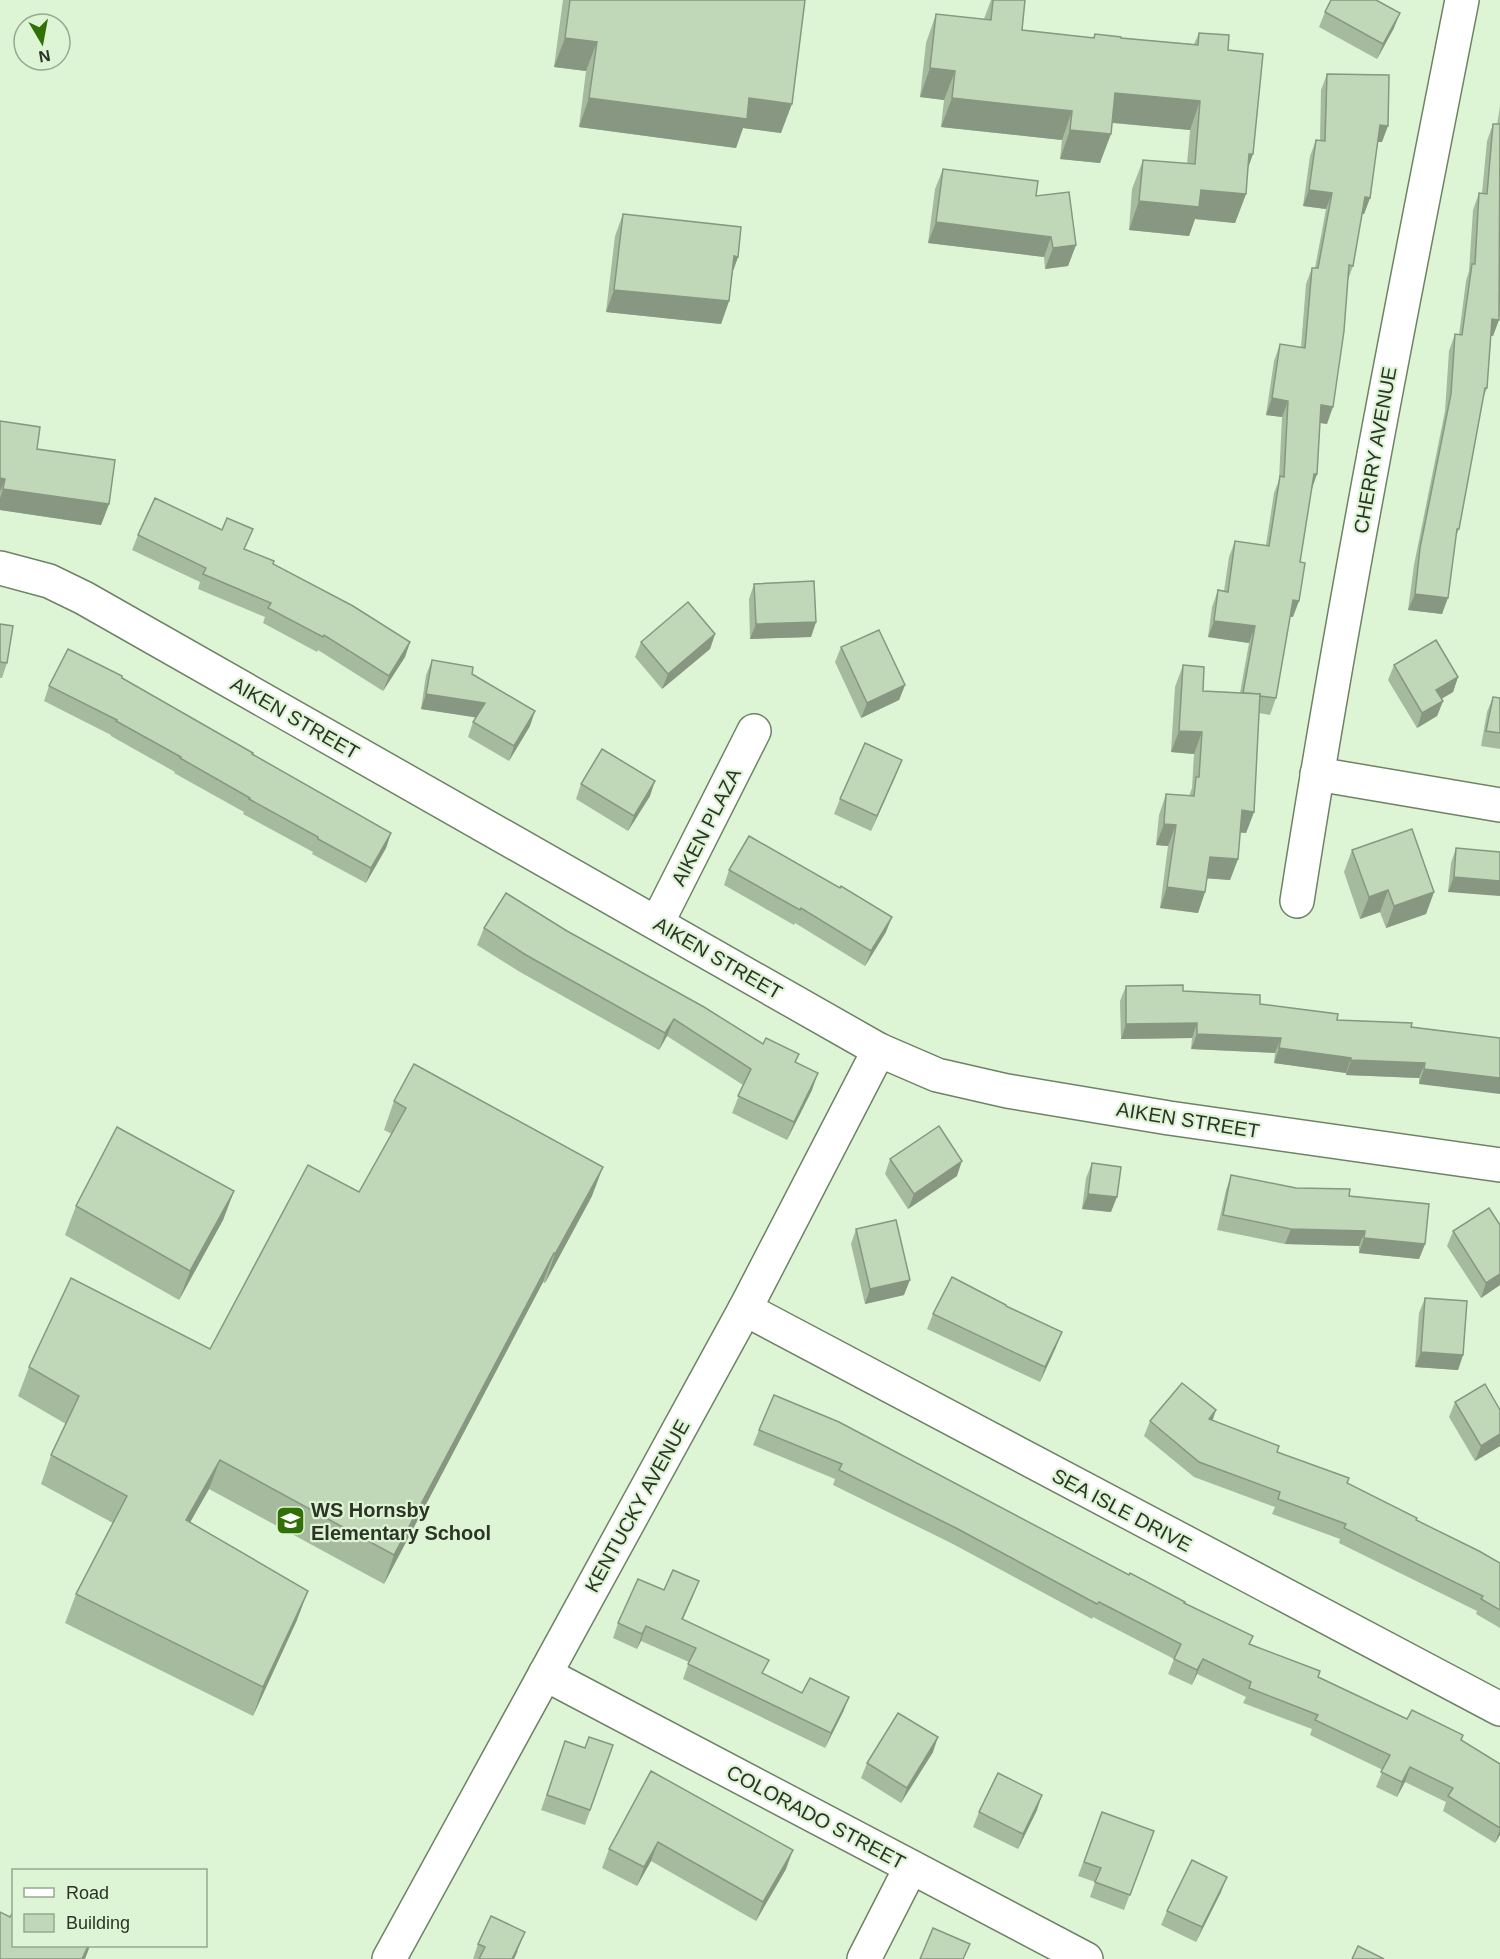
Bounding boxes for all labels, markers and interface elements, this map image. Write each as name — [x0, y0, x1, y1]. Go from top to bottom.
north arrow — [12, 12, 72, 72]
text: N — [37, 47, 52, 66]
street label: CHERRY AVENUE — [1349, 365, 1401, 535]
street label: AIKEN STREET — [227, 672, 363, 764]
street label: AIKEN PLAZA — [667, 764, 745, 889]
street label: AIKEN STREET — [650, 912, 786, 1004]
street label: AIKEN STREET — [1115, 1098, 1261, 1142]
street label: KENTUCKY AVENUE — [580, 1416, 694, 1596]
street label: SEA ISLE DRIVE — [1049, 1464, 1195, 1556]
place label: WS Hornsby Elementary School — [311, 1499, 491, 1544]
school or university icon: WS Hornsby Elementary School — [274, 1505, 306, 1537]
street label: COLORADO STREET — [723, 1761, 909, 1873]
legend — [12, 1869, 207, 1947]
text: Road — [66, 1883, 109, 1903]
text: Building — [66, 1913, 130, 1933]

